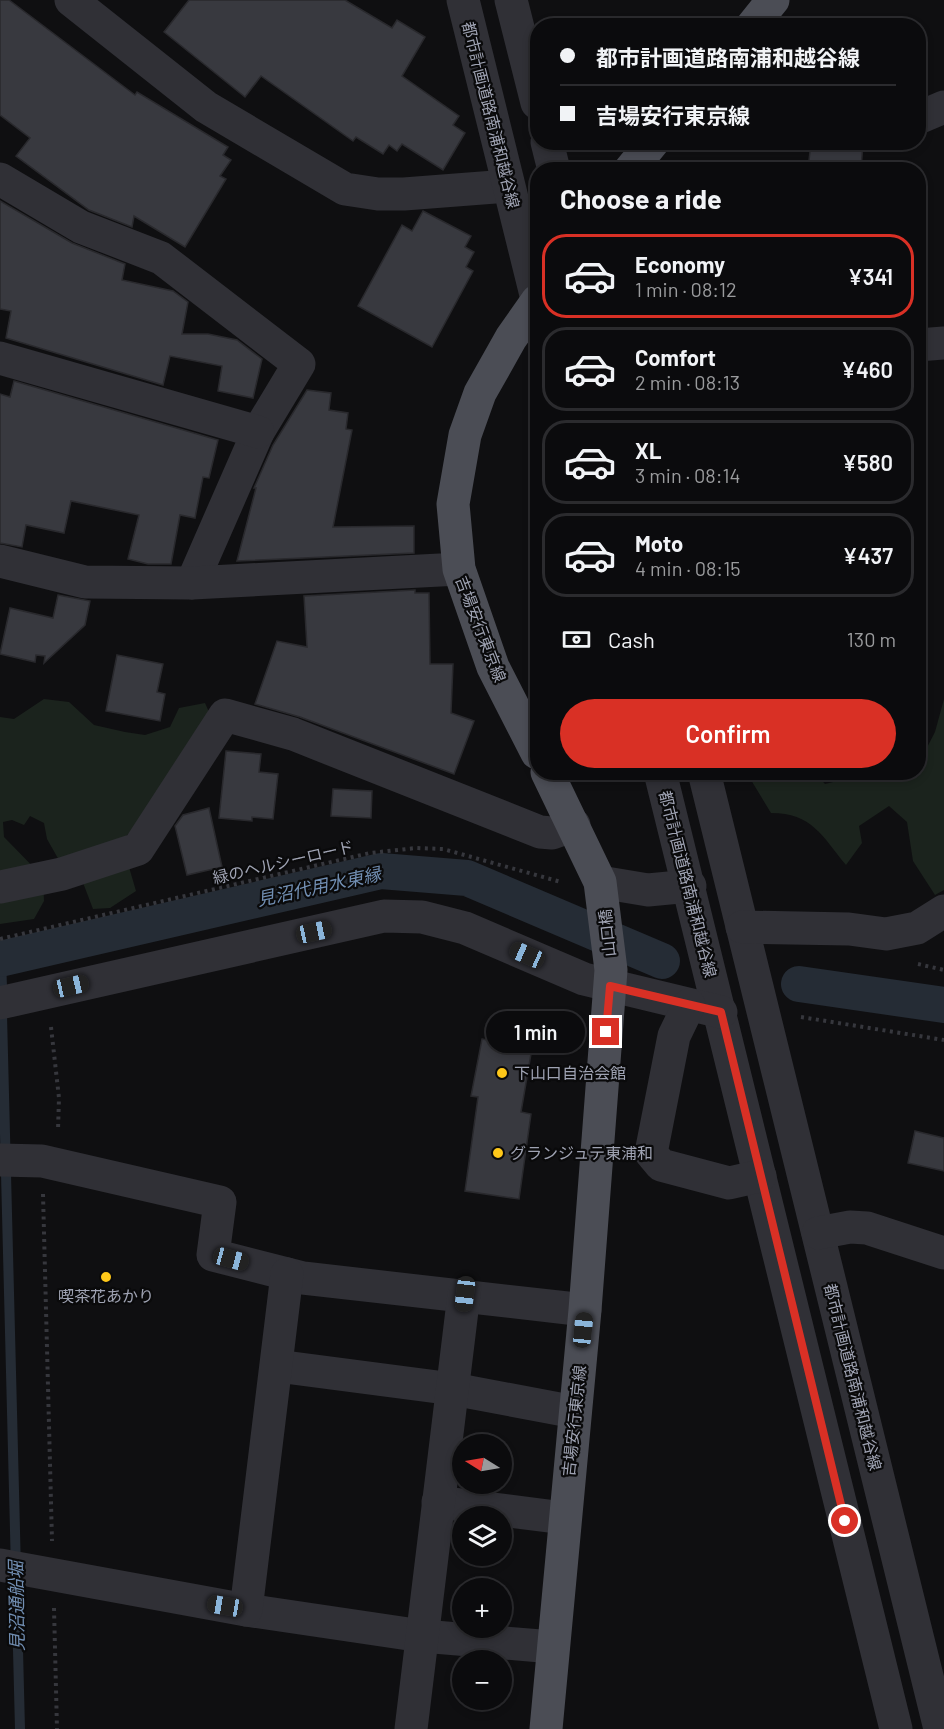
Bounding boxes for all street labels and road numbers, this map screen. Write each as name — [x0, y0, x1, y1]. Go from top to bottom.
street label: 都市計画道路南浦和越谷線 — [459, 19, 524, 210]
street label: 吉場安行東京線 — [453, 573, 510, 685]
street label: 都市計画道路南浦和越谷線 — [656, 788, 721, 979]
street label: 緑のヘルシーロード — [211, 836, 355, 887]
street label: 山口橋 — [595, 908, 618, 958]
street label: 都市計画道路南浦和越谷線 — [821, 1281, 886, 1472]
street label: 吉場安行東京線 — [558, 1364, 589, 1478]

